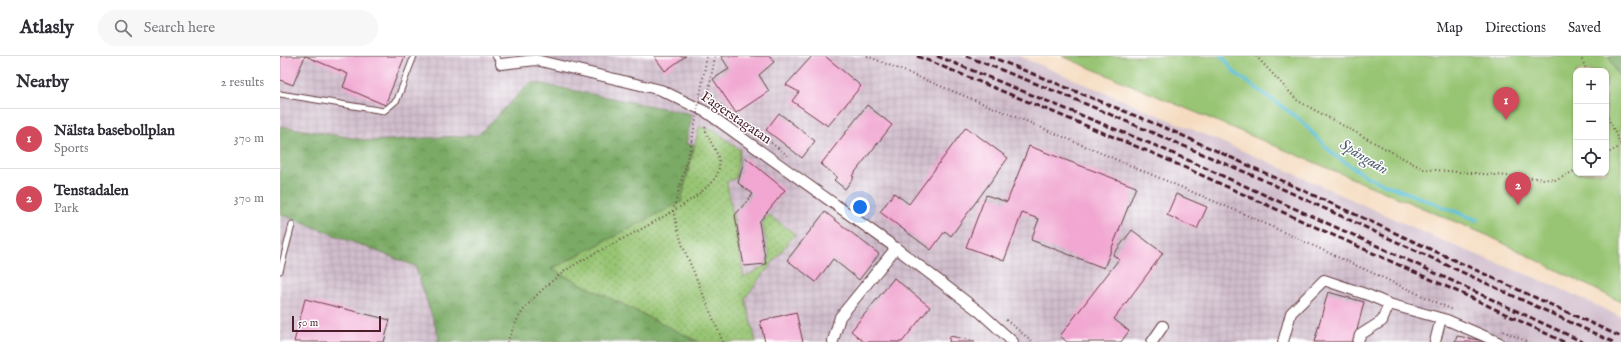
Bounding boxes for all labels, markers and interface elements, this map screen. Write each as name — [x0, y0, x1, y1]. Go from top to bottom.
search box — [98, 10, 378, 46]
text: Atlasly — [20, 16, 74, 40]
icon: search — [112, 17, 134, 39]
text: Search here — [144, 18, 215, 37]
text: Map — [1436, 19, 1463, 37]
text: Directions — [1485, 19, 1546, 37]
text: Saved — [1568, 19, 1601, 37]
map controls — [1573, 68, 1609, 176]
button: + — [1573, 68, 1609, 104]
text: Nearby — [16, 72, 69, 93]
text: 2 results — [220, 74, 264, 91]
pin: 1 — [1493, 87, 1519, 120]
street label: Fagerstagatan — [697, 88, 775, 149]
button: − — [1573, 104, 1609, 140]
text: Nälsta basebollplan — [54, 121, 175, 140]
text: 1 — [27, 130, 31, 147]
text: 370 m — [234, 130, 264, 147]
water label: Spångaån — [1336, 135, 1392, 180]
text: Sports — [54, 140, 89, 157]
button: locate — [1573, 140, 1609, 176]
pin: 2 — [1505, 172, 1531, 205]
text: Tenstadalen — [54, 181, 129, 200]
text: 2 — [26, 190, 32, 207]
text: 370 m — [234, 190, 264, 207]
your location — [850, 197, 870, 217]
text: Park — [54, 200, 79, 217]
scale bar — [292, 314, 381, 333]
text: 50 m — [298, 316, 318, 330]

